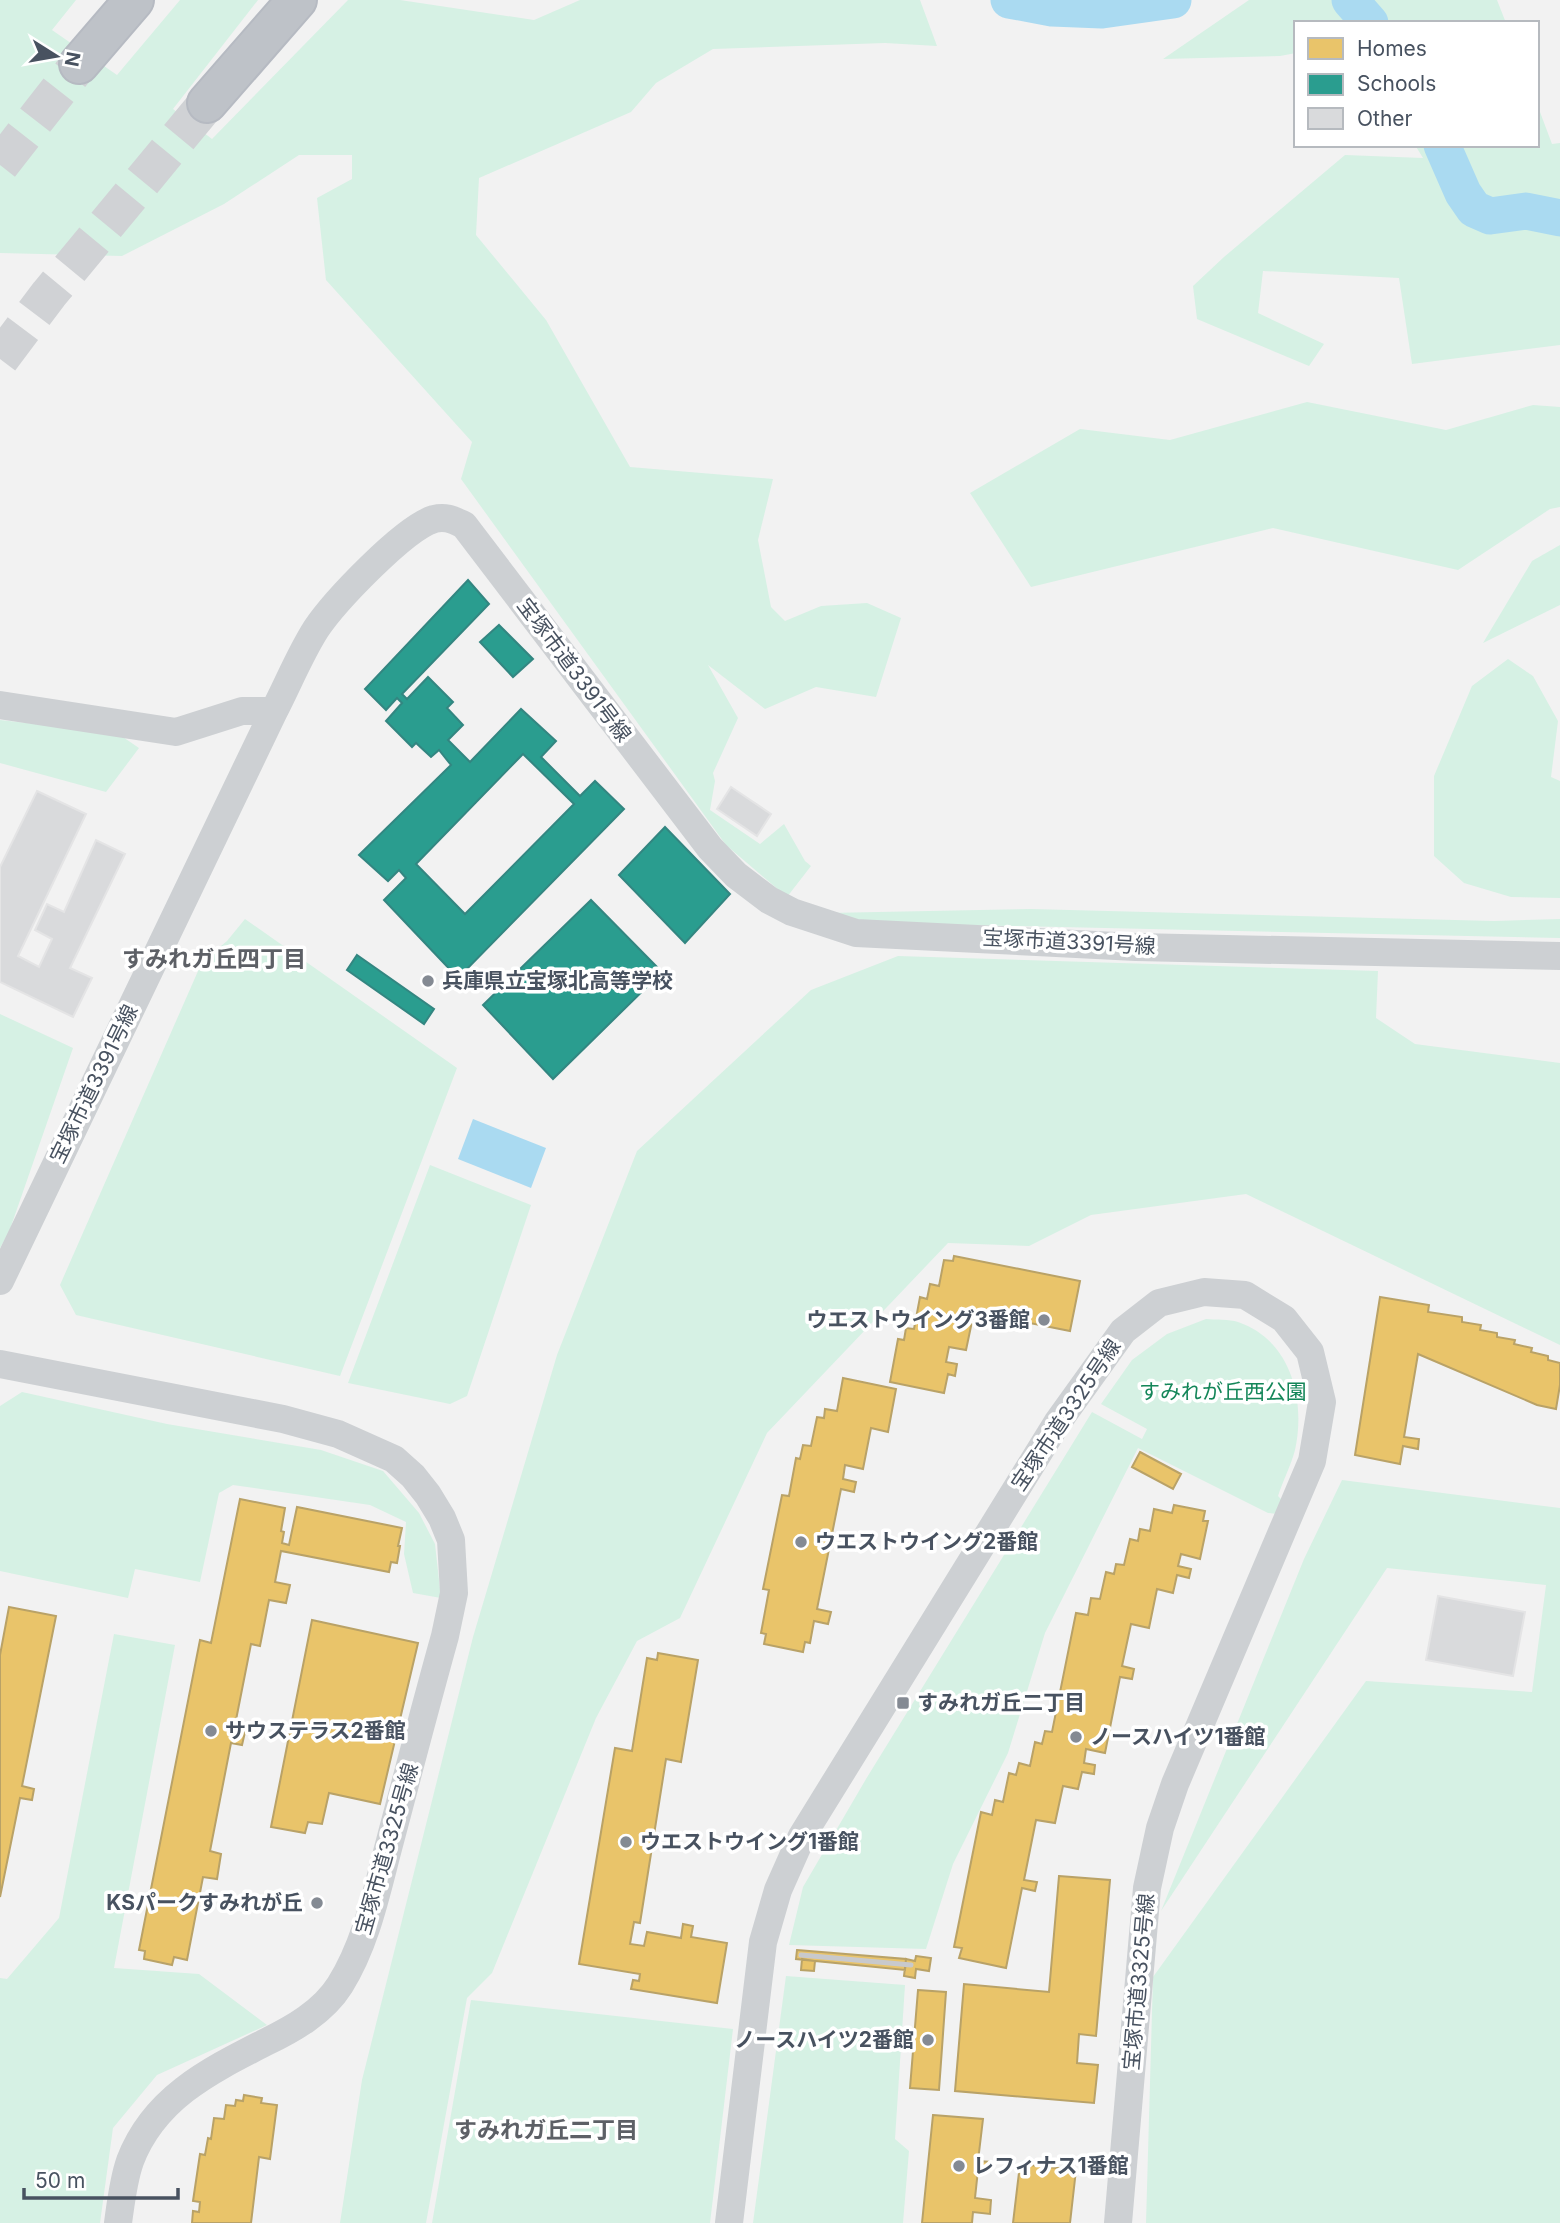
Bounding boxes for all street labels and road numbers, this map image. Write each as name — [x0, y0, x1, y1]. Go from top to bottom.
street label: 宝塚市道3391号線 — [512, 593, 637, 747]
street label: 宝塚市道3391号線 — [982, 924, 1156, 959]
street label: 宝塚市道3391号線 — [44, 1000, 143, 1167]
street label: 宝塚市道3325号線 — [1006, 1334, 1126, 1495]
street label: 宝塚市道3325号線 — [350, 1760, 423, 1938]
street label: 宝塚市道3325号線 — [1118, 1892, 1159, 2071]

